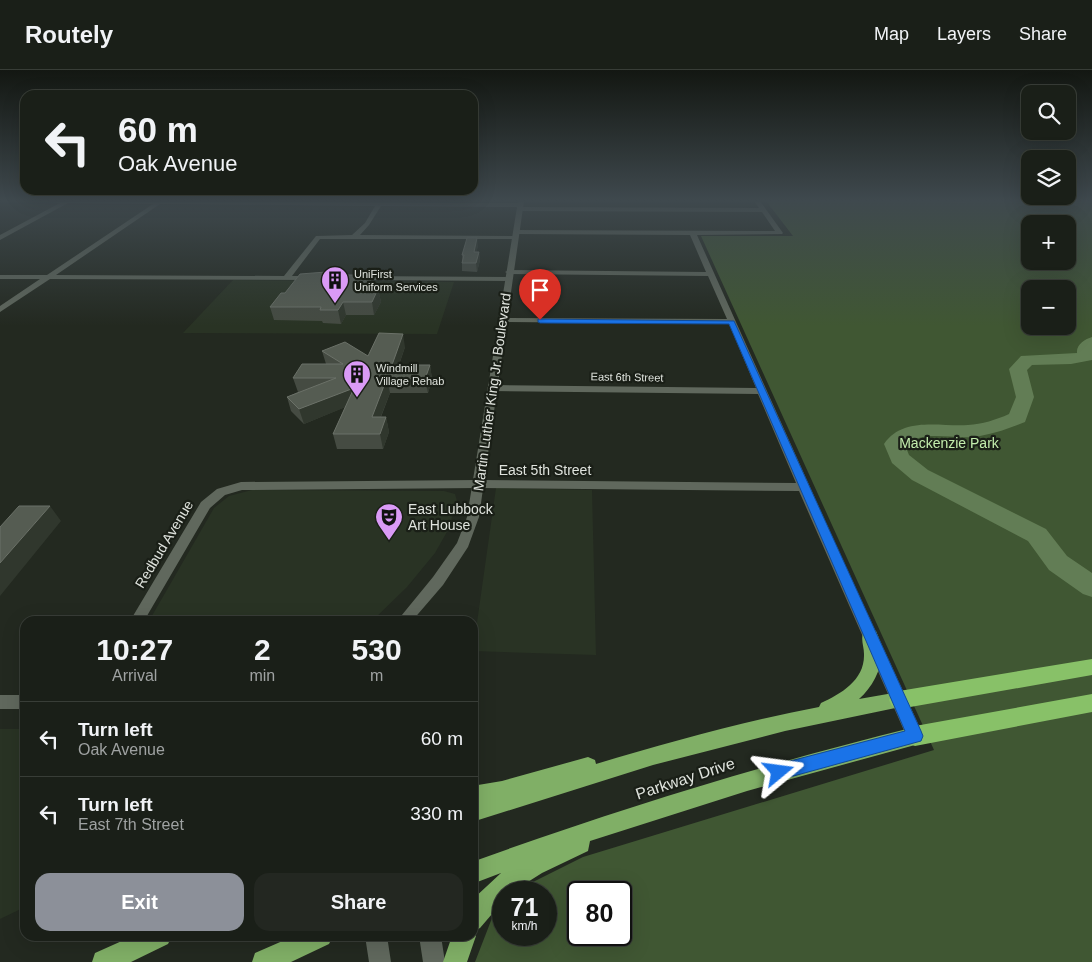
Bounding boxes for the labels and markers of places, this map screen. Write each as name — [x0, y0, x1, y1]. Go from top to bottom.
building icon: UniFirst Uniform Services — [320, 265, 350, 304]
place label: UniFirst Uniform Services — [354, 268, 438, 293]
pin — [519, 269, 561, 320]
building icon: Windmill Village Rehab — [342, 359, 372, 398]
place label: Windmill Village Rehab — [376, 362, 444, 387]
place label: East Lubbock Art House — [408, 501, 494, 533]
theatre icon: East Lubbock Art House — [374, 502, 404, 541]

